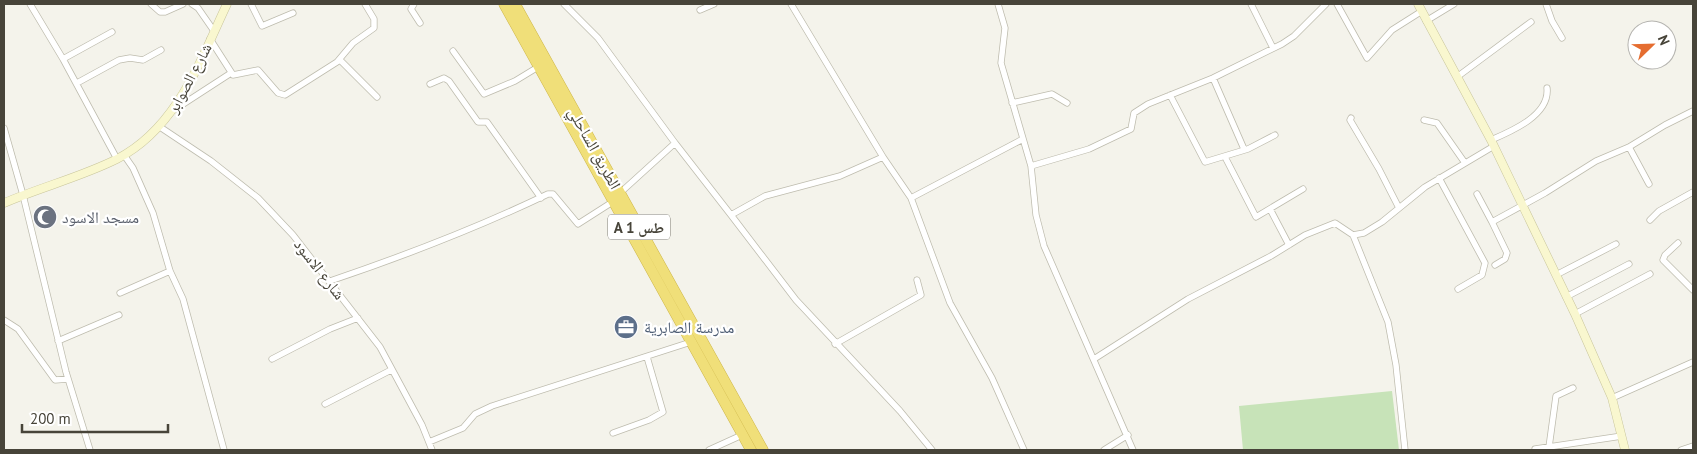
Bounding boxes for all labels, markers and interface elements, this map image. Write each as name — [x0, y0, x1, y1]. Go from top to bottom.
north arrow — [1627, 20, 1677, 70]
text: N — [1654, 32, 1674, 48]
street label: شارع الصوابر — [162, 40, 217, 118]
street label: الطريق الساحلي — [562, 103, 626, 194]
mosque icon: مسجد الاسود — [32, 204, 58, 230]
place label: مسجد الاسود — [62, 207, 139, 227]
road number: A 1 طس — [608, 214, 670, 240]
street label: شارع الاسود — [289, 235, 350, 304]
office icon: مدرسة الصابرية — [613, 314, 639, 340]
place label: مدرسة الصابرية — [644, 317, 734, 337]
scale bar — [22, 402, 169, 434]
text: 200 m — [30, 409, 71, 428]

